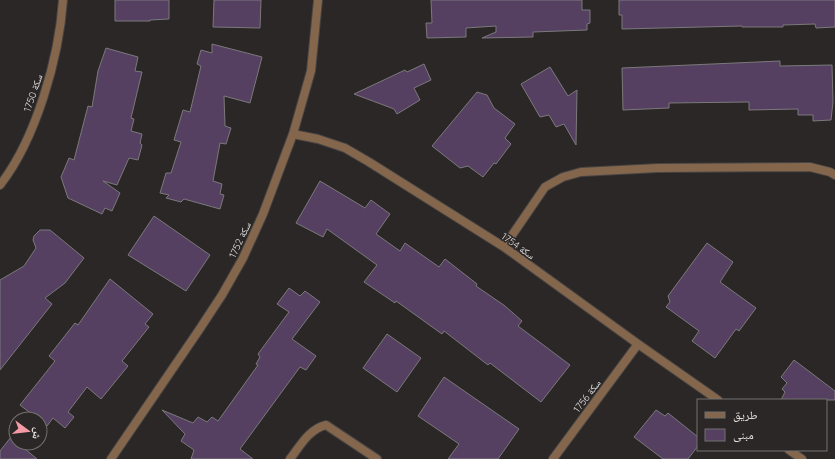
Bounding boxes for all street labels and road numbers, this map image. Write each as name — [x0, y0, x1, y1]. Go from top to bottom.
street label: سكة 1750 — [21, 72, 46, 113]
street label: سكة 1752 — [226, 220, 254, 260]
street label: سكة 1754 — [499, 230, 538, 262]
street label: سكة 1756 — [570, 377, 604, 415]

